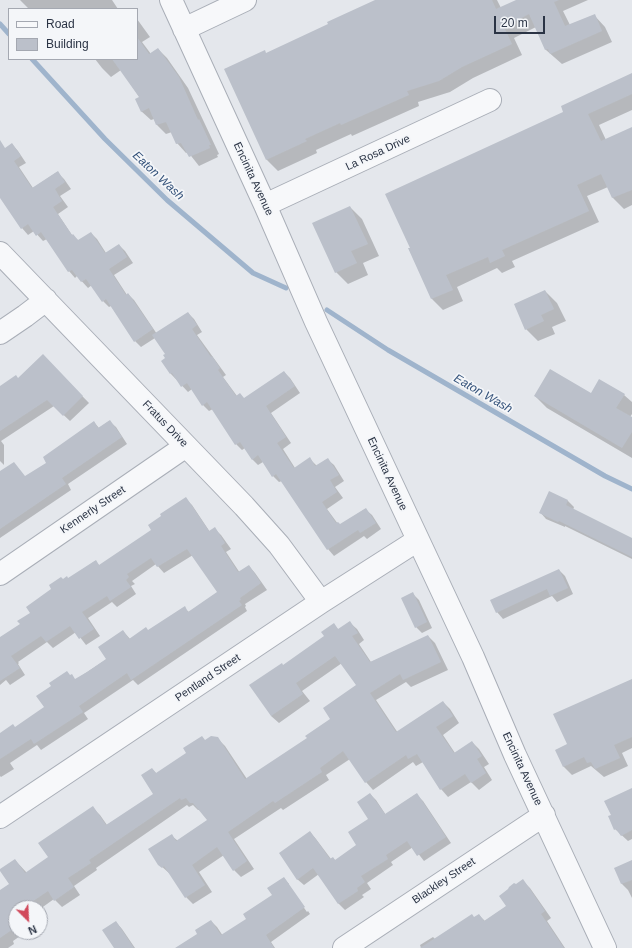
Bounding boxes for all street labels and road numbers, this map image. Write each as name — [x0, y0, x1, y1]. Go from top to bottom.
street label: La Rosa Drive — [344, 132, 412, 174]
street label: Encinita Avenue — [230, 140, 276, 218]
street label: Fratus Drive — [139, 398, 191, 450]
street label: Encinita Avenue — [364, 435, 410, 513]
street label: Kennerly Street — [58, 483, 128, 537]
street label: Pentland Street — [173, 651, 243, 705]
street label: Encinita Avenue — [499, 730, 545, 808]
street label: Blackley Street — [410, 855, 478, 907]

